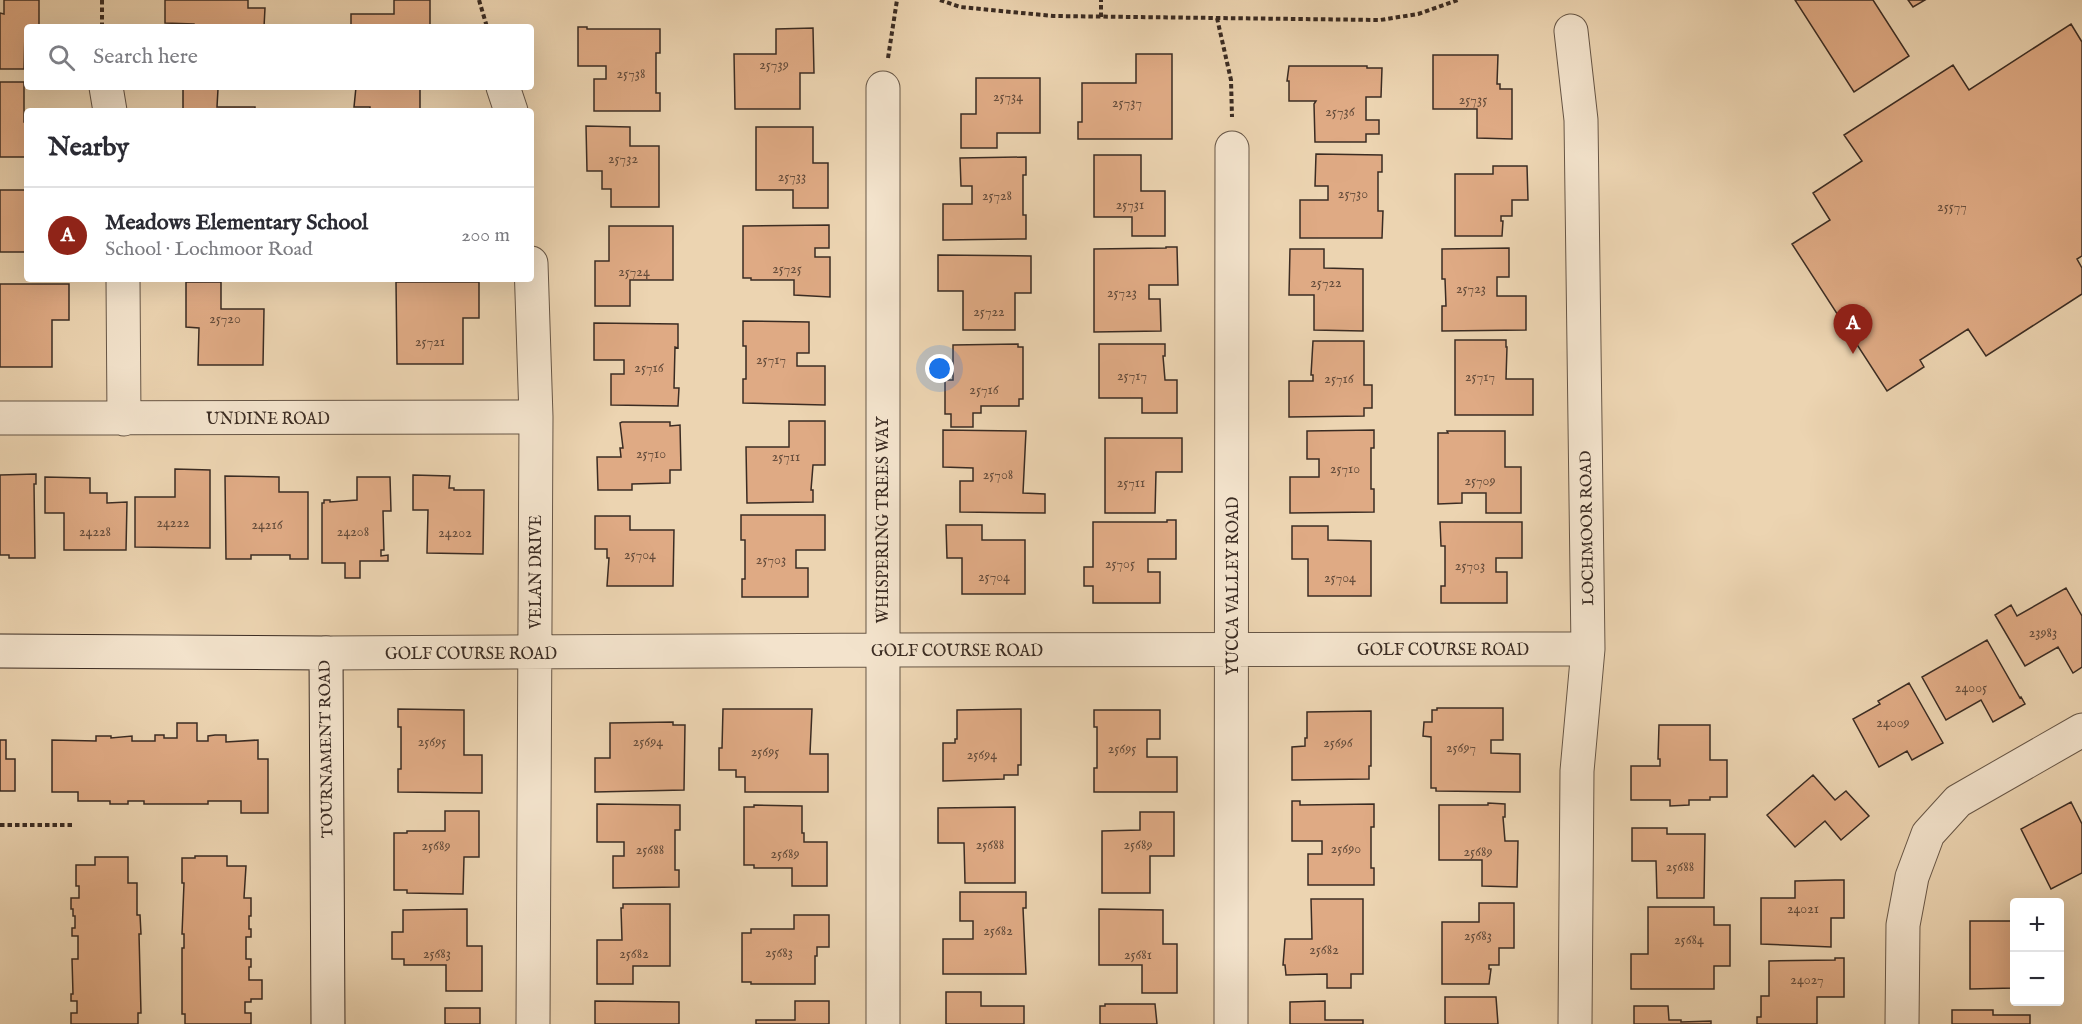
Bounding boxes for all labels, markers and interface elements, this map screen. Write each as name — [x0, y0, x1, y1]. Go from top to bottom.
search box — [24, 24, 534, 90]
icon: search — [45, 41, 78, 74]
text: Search here — [93, 43, 198, 71]
house number: 25739 — [759, 56, 789, 74]
house number: 25738 — [617, 65, 645, 83]
house number: 25734 — [993, 88, 1023, 106]
house number: 25735 — [1459, 91, 1487, 109]
house number: 25737 — [1112, 94, 1142, 112]
house number: 25736 — [1325, 103, 1356, 121]
text: Nearby — [48, 131, 129, 164]
house number: 25732 — [608, 150, 638, 168]
house number: 25733 — [778, 168, 806, 186]
house number: 25730 — [1338, 185, 1368, 203]
house number: 25728 — [982, 187, 1012, 205]
house number: 25731 — [1116, 196, 1144, 214]
house number: 25577 — [1937, 198, 1967, 216]
text: Meadows Elementary School — [105, 209, 368, 237]
text: A — [61, 223, 74, 248]
text: 200 m — [461, 223, 510, 248]
text: School · Lochmoor Road — [105, 237, 313, 262]
house number: 25725 — [772, 260, 802, 278]
house number: 25724 — [618, 263, 650, 281]
house number: 25722 — [1310, 274, 1342, 292]
house number: 25723 — [1456, 280, 1486, 298]
house number: 25723 — [1107, 284, 1137, 302]
house number: 25722 — [973, 303, 1005, 321]
pin: A — [1834, 304, 1872, 354]
house number: 25720 — [209, 310, 241, 328]
house number: 25721 — [415, 333, 445, 351]
house number: 25717 — [756, 351, 786, 369]
your location — [925, 354, 954, 383]
house number: 25716 — [634, 359, 665, 377]
house number: 25717 — [1117, 367, 1147, 385]
house number: 25717 — [1465, 368, 1495, 386]
house number: 25716 — [1324, 370, 1355, 388]
house number: 25716 — [969, 381, 1000, 399]
street label: UNDINE ROAD — [206, 410, 330, 430]
street label: WHISPERING TREES WAY — [874, 415, 894, 623]
house number: 25710 — [636, 445, 666, 463]
house number: 25711 — [772, 448, 800, 466]
street label: LOCHMOOR ROAD — [1577, 450, 1599, 606]
house number: 25710 — [1330, 460, 1360, 478]
house number: 25708 — [983, 466, 1013, 484]
house number: 25709 — [1464, 472, 1496, 490]
house number: 25711 — [1117, 474, 1145, 492]
street label: YUCCA VALLEY ROAD — [1224, 497, 1244, 675]
house number: 24222 — [156, 514, 190, 532]
street label: VELAN DRIVE — [527, 515, 547, 630]
house number: 24216 — [251, 516, 284, 534]
house number: 24228 — [79, 523, 111, 541]
house number: 24208 — [337, 523, 369, 541]
house number: 24202 — [438, 524, 472, 542]
house number: 25704 — [624, 546, 656, 564]
house number: 25703 — [756, 551, 786, 569]
house number: 25705 — [1105, 555, 1135, 573]
house number: 25703 — [1455, 557, 1485, 575]
house number: 25704 — [978, 568, 1010, 586]
house number: 25704 — [1324, 569, 1356, 587]
house number: 23983 — [2029, 624, 2057, 642]
street label: GOLF COURSE ROAD — [1357, 641, 1529, 661]
street label: GOLF COURSE ROAD — [871, 642, 1043, 662]
street label: GOLF COURSE ROAD — [385, 645, 557, 665]
street label: TOURNAMENT ROAD — [315, 660, 339, 838]
house number: 24005 — [1955, 679, 1987, 697]
house number: 24009 — [1876, 714, 1910, 732]
house number: 25695 — [418, 733, 446, 751]
house number: 25694 — [633, 733, 663, 751]
house number: 25696 — [1323, 734, 1354, 752]
house number: 25697 — [1446, 739, 1476, 757]
house number: 25695 — [1108, 740, 1136, 758]
house number: 25695 — [751, 743, 779, 761]
house number: 25694 — [967, 746, 997, 764]
house number: 25688 — [976, 836, 1004, 854]
house number: 25689 — [1123, 836, 1153, 854]
house number: 25689 — [421, 837, 451, 855]
house number: 25690 — [1331, 840, 1361, 858]
house number: 25688 — [636, 841, 664, 859]
house number: 25689 — [1463, 843, 1493, 861]
house number: 25689 — [770, 845, 800, 863]
house number: 25688 — [1666, 858, 1694, 876]
map controls — [2010, 898, 2064, 1006]
button: + — [2010, 898, 2064, 952]
house number: 24021 — [1787, 900, 1819, 918]
house number: 25682 — [983, 922, 1013, 940]
house number: 25683 — [1464, 927, 1492, 945]
house number: 25684 — [1674, 931, 1704, 949]
house number: 25682 — [1309, 941, 1339, 959]
house number: 25683 — [765, 944, 793, 962]
house number: 25683 — [423, 945, 451, 963]
house number: 25682 — [619, 945, 649, 963]
house number: 25681 — [1124, 946, 1152, 964]
button: − — [2010, 952, 2064, 1006]
house number: 24027 — [1790, 971, 1824, 989]

